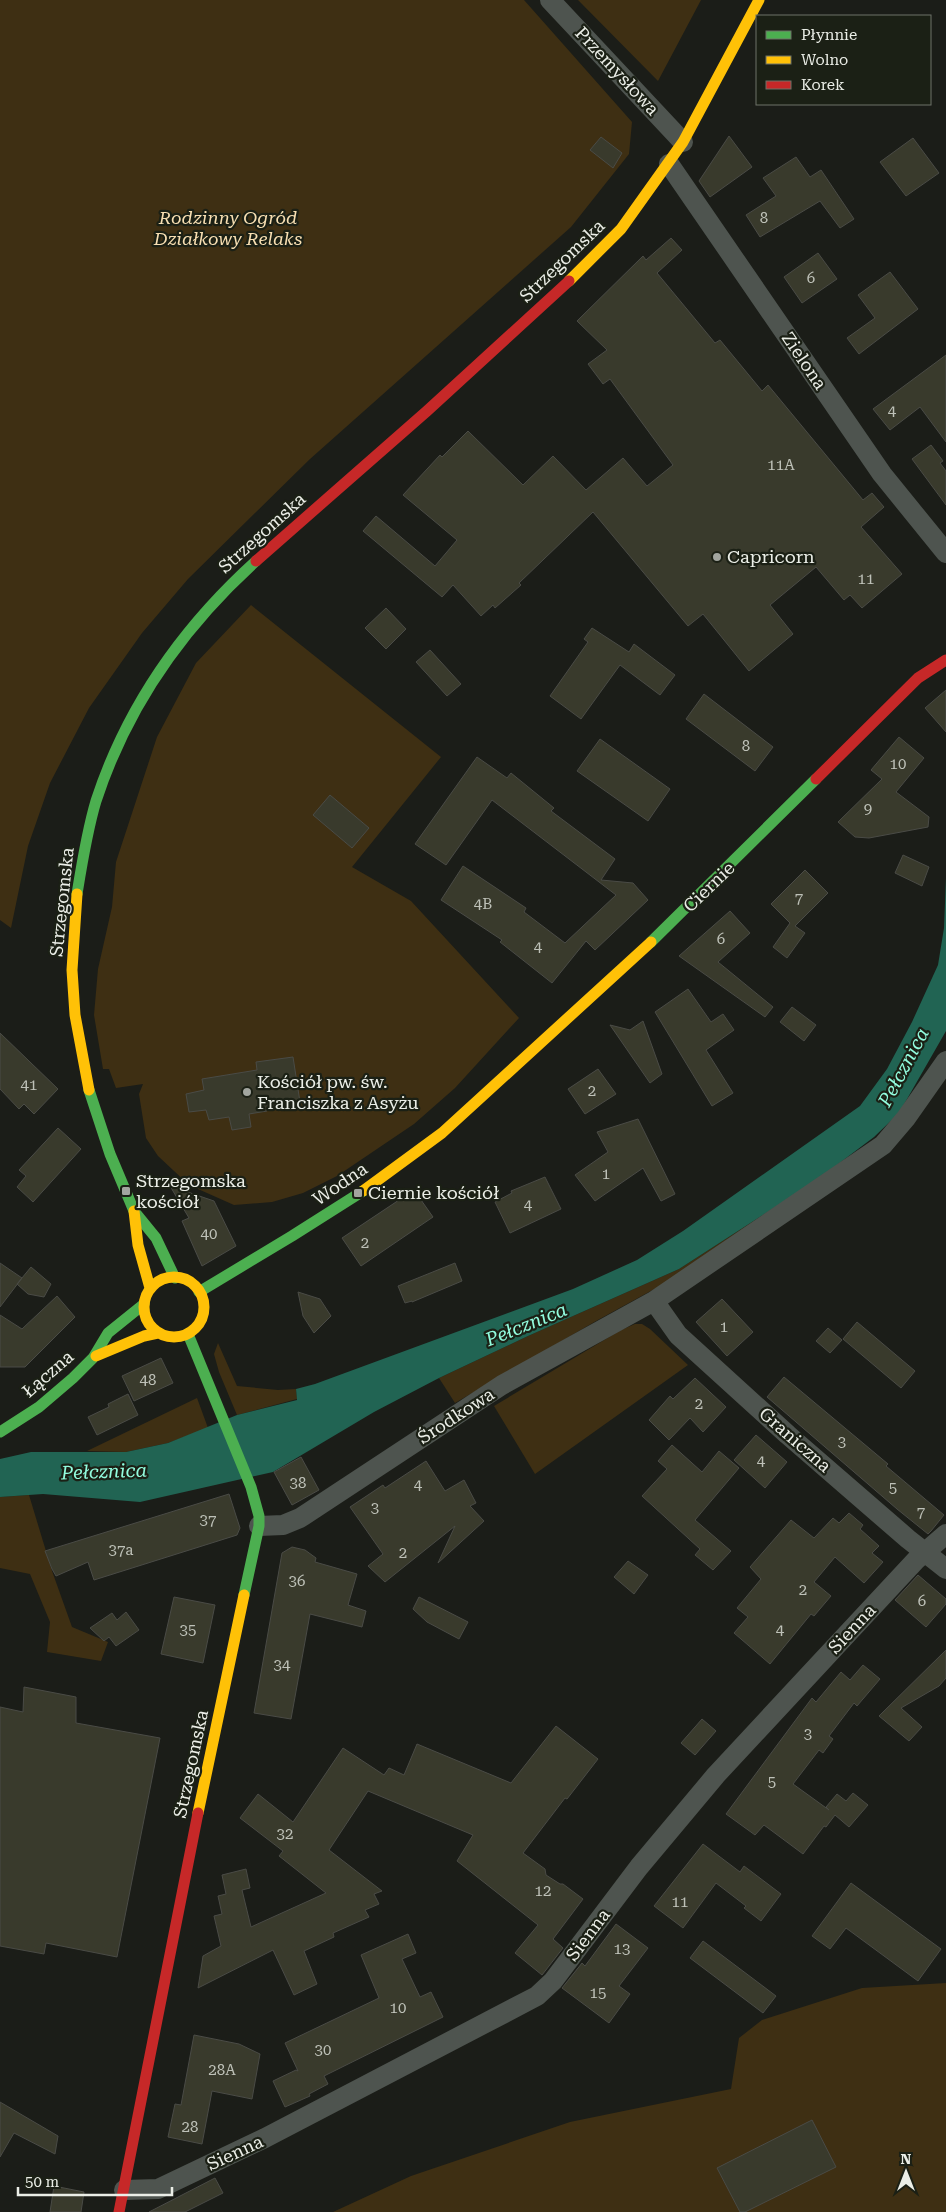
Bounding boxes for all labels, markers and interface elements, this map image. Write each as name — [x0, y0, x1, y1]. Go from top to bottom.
legend — [756, 15, 931, 105]
street label: Przemysłowa — [571, 22, 664, 119]
text: Płynnie — [801, 26, 857, 44]
text: Wolno — [801, 51, 848, 69]
text: Korek — [801, 76, 845, 94]
park label: Rodzinny Ogród Działkowy Relaks — [153, 207, 302, 249]
house number: 8 — [760, 209, 768, 227]
street label: Strzegomska — [515, 215, 609, 306]
house number: 6 — [807, 269, 815, 287]
street label: Zielona — [778, 328, 831, 394]
house number: 4 — [888, 402, 897, 420]
house number: 11A — [767, 456, 795, 474]
street label: Strzegomska — [214, 488, 310, 577]
place label: Capricorn — [727, 546, 815, 567]
marker: Capricorn — [711, 551, 723, 563]
house number: 11 — [858, 570, 874, 588]
house number: 8 — [742, 737, 750, 755]
house number: 10 — [890, 755, 906, 773]
house number: 9 — [864, 800, 872, 818]
street label: Strzegomska — [45, 846, 78, 958]
street label: Ciernie — [679, 857, 739, 916]
house number: 7 — [795, 889, 803, 907]
house number: 4B — [474, 895, 492, 913]
house number: 6 — [717, 930, 725, 948]
house number: 4 — [534, 938, 543, 956]
water label: Pełcznica — [873, 1024, 934, 1111]
place label: Kościół pw. św. Franciszka z Asyżu — [257, 1071, 419, 1113]
house number: 41 — [21, 1076, 37, 1094]
house number: 2 — [588, 1082, 596, 1100]
marker: Kościół pw. św. Franciszka z Asyżu — [241, 1086, 253, 1098]
street label: Wodna — [308, 1158, 371, 1209]
house number: 1 — [602, 1165, 610, 1183]
place label: Strzegomska kościół — [136, 1170, 246, 1212]
place label: Ciernie kościół — [368, 1182, 499, 1203]
marker: Strzegomska kościół — [120, 1185, 132, 1197]
marker: Ciernie kościół — [352, 1187, 364, 1199]
house number: 4 — [524, 1196, 533, 1214]
house number: 40 — [201, 1225, 217, 1243]
house number: 2 — [361, 1234, 369, 1252]
water label: Pełcznica — [481, 1298, 570, 1352]
house number: 1 — [720, 1318, 728, 1336]
street label: Łączna — [18, 1346, 78, 1401]
house number: 48 — [140, 1371, 156, 1389]
street label: Środkowa — [414, 1383, 498, 1448]
house number: 2 — [695, 1395, 703, 1413]
street label: Graniczna — [755, 1403, 836, 1477]
house number: 3 — [838, 1433, 846, 1451]
house number: 4 — [757, 1452, 766, 1470]
water label: Pełcznica — [60, 1459, 147, 1485]
house number: 38 — [290, 1474, 306, 1492]
house number: 4 — [414, 1476, 423, 1494]
house number: 5 — [889, 1479, 897, 1497]
house number: 3 — [371, 1499, 379, 1517]
house number: 7 — [917, 1503, 925, 1521]
house number: 37 — [200, 1511, 216, 1529]
house number: 37a — [109, 1541, 133, 1559]
house number: 2 — [399, 1544, 407, 1562]
house number: 36 — [289, 1572, 305, 1590]
house number: 2 — [799, 1581, 807, 1599]
house number: 6 — [918, 1592, 926, 1610]
street label: Sienna — [824, 1599, 880, 1658]
house number: 35 — [180, 1621, 196, 1639]
house number: 4 — [776, 1621, 785, 1639]
house number: 34 — [274, 1656, 291, 1674]
street label: Strzegomska — [169, 1708, 212, 1820]
house number: 3 — [804, 1725, 812, 1743]
house number: 5 — [768, 1773, 776, 1791]
house number: 32 — [277, 1825, 293, 1843]
house number: 12 — [535, 1882, 551, 1900]
house number: 11 — [672, 1893, 688, 1911]
street label: Sienna — [561, 1904, 614, 1965]
house number: 13 — [614, 1940, 630, 1958]
house number: 15 — [590, 1984, 606, 2002]
house number: 10 — [390, 1999, 406, 2017]
house number: 30 — [315, 2041, 331, 2059]
house number: 28A — [208, 2061, 236, 2079]
house number: 28 — [182, 2118, 198, 2136]
street label: Sienna — [203, 2130, 267, 2175]
north arrow — [881, 2147, 931, 2197]
text: N — [901, 2151, 912, 2167]
scale bar — [18, 2164, 171, 2196]
text: 50 m — [25, 2173, 60, 2191]

